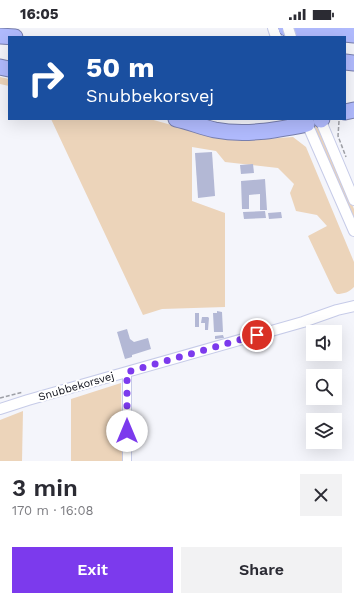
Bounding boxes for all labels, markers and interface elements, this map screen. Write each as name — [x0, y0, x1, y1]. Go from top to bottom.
text: 16:05 — [20, 5, 59, 23]
text: 50 m — [86, 51, 155, 84]
icon: right — [20, 52, 72, 104]
text: Snubbekorsvej — [86, 85, 214, 106]
pin — [240, 318, 274, 352]
icon: arrive — [246, 324, 268, 346]
map controls — [306, 325, 342, 449]
button: sound — [306, 325, 342, 361]
street label: Snubbekorsvej — [37, 369, 116, 404]
button: search — [306, 369, 342, 405]
position arrow — [106, 410, 148, 452]
button: layers — [306, 413, 342, 449]
text: 3 min — [12, 474, 78, 502]
button: close — [300, 474, 342, 516]
text: 170 m · 16:08 — [12, 503, 93, 518]
button: Exit — [12, 547, 173, 593]
button: Share — [181, 547, 342, 593]

